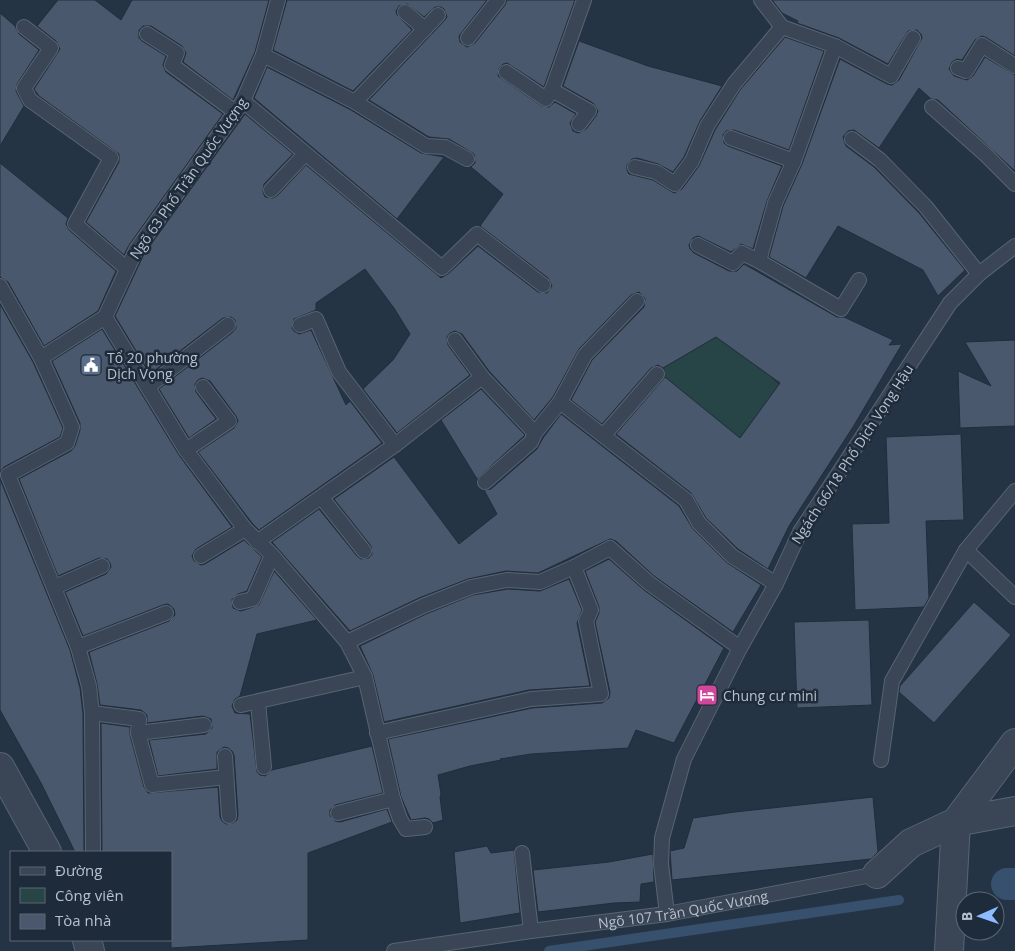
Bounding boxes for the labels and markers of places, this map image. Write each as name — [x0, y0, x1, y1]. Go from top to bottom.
place label: Tổ 20 phường Dịch Vọng — [107, 348, 198, 383]
public building icon: Tổ 20 phường Dịch Vọng — [79, 353, 103, 377]
hotel icon: Chung cư mini — [695, 683, 719, 707]
place label: Chung cư mini — [723, 686, 817, 705]

